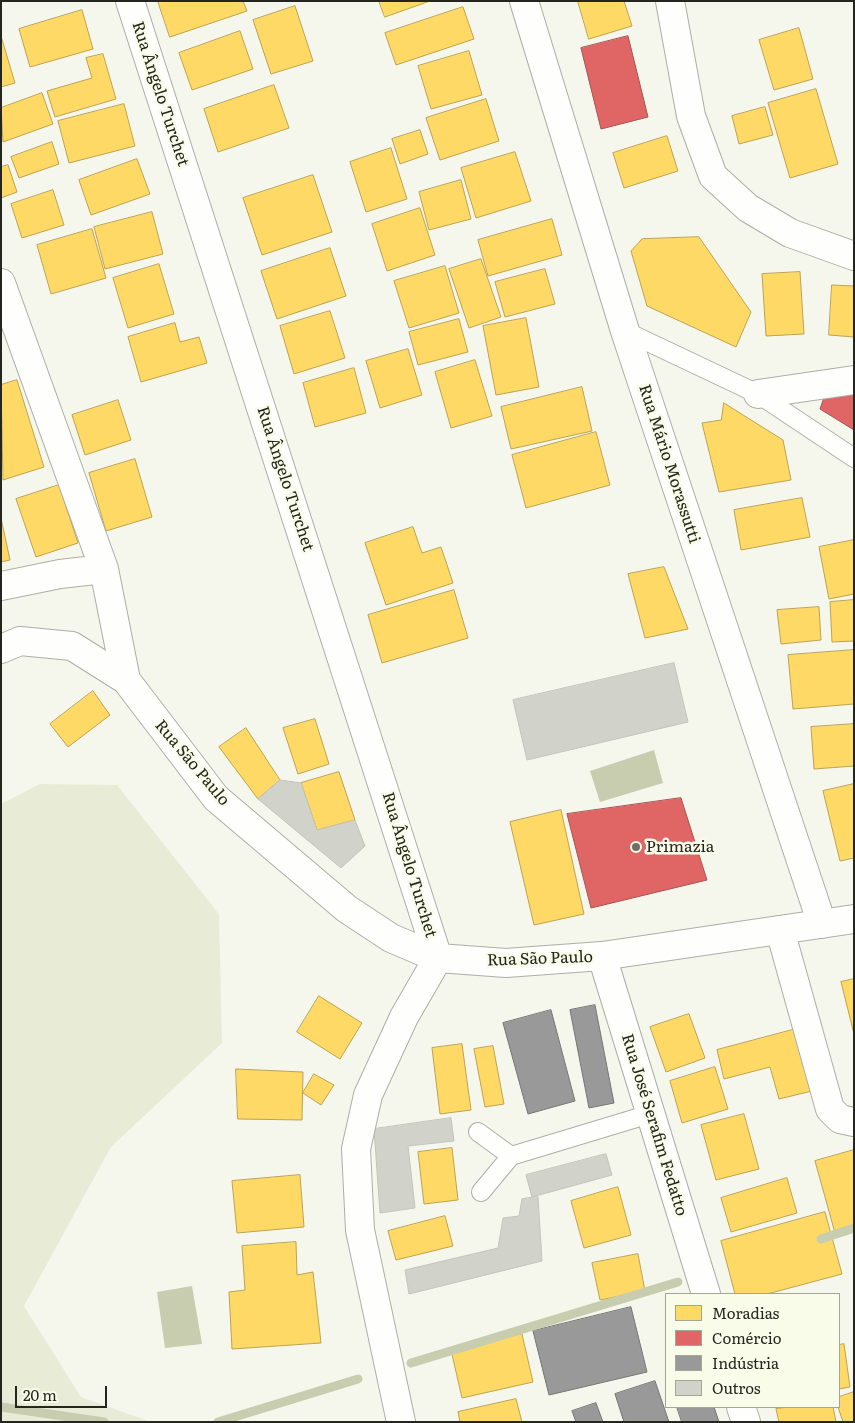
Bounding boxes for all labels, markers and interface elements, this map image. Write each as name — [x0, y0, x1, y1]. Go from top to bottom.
street label: Rua Ângelo Turchet — [127, 19, 193, 169]
street label: Rua Mário Morassutti — [634, 382, 704, 546]
street label: Rua Ângelo Turchet — [252, 404, 318, 554]
street label: Rua São Paulo — [151, 716, 233, 810]
street label: Rua Ângelo Turchet — [378, 790, 440, 940]
place label: Primazia — [646, 837, 714, 857]
marker: Primazia — [630, 841, 642, 853]
street label: Rua São Paulo — [487, 948, 593, 970]
street label: Rua José Serafim Fedatto — [617, 1032, 691, 1218]
legend — [665, 1293, 840, 1408]
text: Moradias — [712, 1301, 779, 1324]
text: Comércio — [712, 1326, 781, 1349]
text: Indústria — [712, 1351, 779, 1374]
scale bar — [18, 1376, 110, 1408]
text: Outros — [712, 1376, 761, 1399]
text: 20 m — [23, 1383, 57, 1406]

